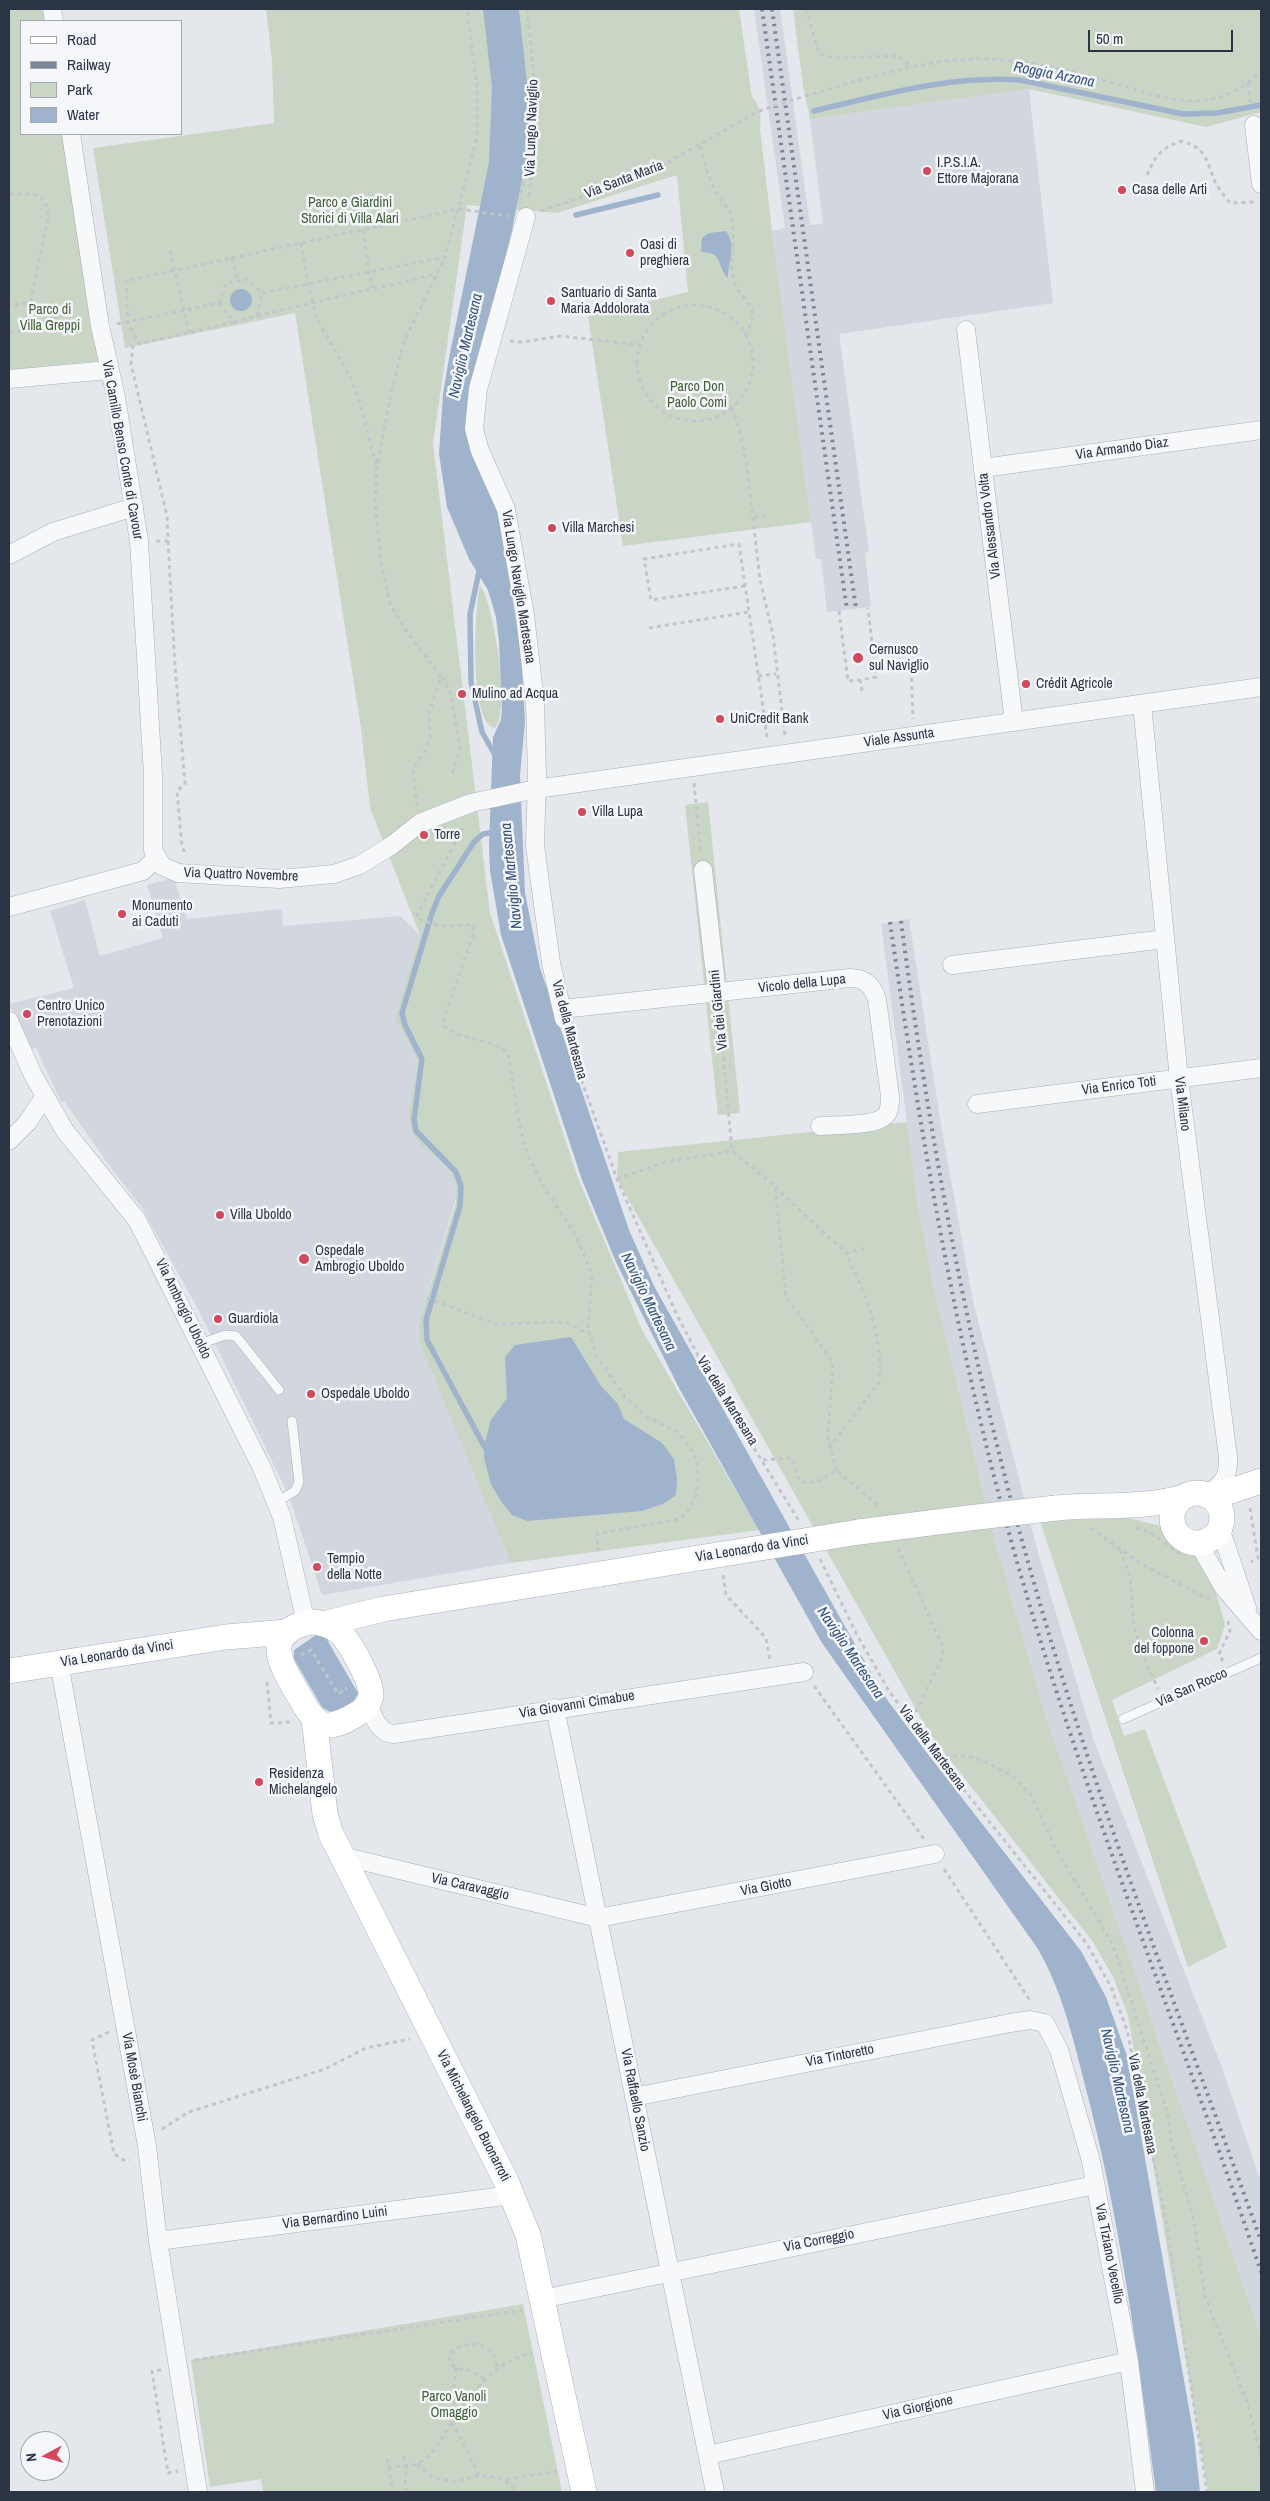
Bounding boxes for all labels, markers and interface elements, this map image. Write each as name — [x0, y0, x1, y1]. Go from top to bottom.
legend — [20, 20, 182, 135]
scale bar — [1090, 20, 1235, 52]
text: 50 m — [1096, 28, 1123, 49]
text: Road — [67, 29, 96, 50]
text: Railway — [67, 54, 111, 75]
water label: Roggia Arzona — [1012, 58, 1096, 92]
text: Park — [67, 79, 92, 100]
street label: Via Lungo Naviglio — [522, 79, 542, 177]
text: Water — [67, 104, 99, 125]
place label: I.P.S.I.A. Ettore Majorana — [937, 155, 1019, 188]
street label: Via Santa Maria — [582, 157, 666, 203]
marker: I.P.S.I.A. Ettore Majorana — [921, 165, 933, 177]
place label: Casa delle Arti — [1132, 182, 1207, 198]
marker: Casa delle Arti — [1116, 184, 1128, 196]
park label: Parco e Giardini Storici di Villa Alari — [301, 195, 399, 228]
place label: Oasi di preghiera — [640, 237, 689, 270]
marker: Oasi di preghiera — [624, 247, 636, 259]
place label: Santuario di Santa Maria Addolorata — [561, 285, 657, 318]
water label: Naviglio Martesana — [445, 292, 487, 400]
marker: Santuario di Santa Maria Addolorata — [545, 295, 557, 307]
park label: Parco di Villa Greppi — [20, 302, 80, 334]
street label: Via Camillo Benso Conte di Cavour — [98, 359, 146, 541]
park label: Parco Don Paolo Comi — [667, 379, 727, 412]
street label: Via Armando Diaz — [1074, 434, 1170, 464]
street label: Via Alessandro Volta — [975, 472, 1005, 580]
street label: Via Lungo Naviglio Martesana — [498, 509, 538, 665]
place label: Villa Marchesi — [562, 520, 635, 536]
marker: Villa Marchesi — [546, 522, 558, 534]
place label: Cernusco sul Naviglio — [869, 642, 929, 674]
marker: Cernusco sul Naviglio — [851, 651, 865, 665]
place label: Crédit Agricole — [1036, 676, 1113, 692]
marker: Crédit Agricole — [1020, 678, 1032, 690]
place label: Mulino ad Acqua — [472, 686, 558, 702]
marker: Mulino ad Acqua — [456, 688, 468, 700]
place label: UniCredit Bank — [730, 711, 808, 727]
marker: UniCredit Bank — [714, 713, 726, 725]
street label: Viale Assunta — [863, 725, 935, 751]
place label: Villa Lupa — [592, 804, 643, 820]
marker: Villa Lupa — [576, 806, 588, 818]
water label: Naviglio Martesana — [497, 822, 527, 930]
place label: Torre — [434, 827, 460, 843]
marker: Torre — [418, 829, 430, 841]
street label: Via Quattro Novembre — [183, 865, 299, 885]
place label: Monumento ai Caduti — [132, 898, 193, 930]
marker: Monumento ai Caduti — [116, 908, 128, 920]
street label: Via dei Giardini — [706, 969, 732, 1051]
street label: Vicolo della Lupa — [757, 971, 847, 997]
street label: Via della Martesana — [548, 979, 590, 1081]
place label: Centro Unico Prenotazioni — [37, 998, 105, 1030]
marker: Centro Unico Prenotazioni — [21, 1008, 33, 1020]
street label: Via Enrico Toti — [1081, 1073, 1157, 1099]
street label: Via Milano — [1170, 1076, 1194, 1132]
place label: Villa Uboldo — [230, 1207, 292, 1223]
marker: Villa Uboldo — [214, 1209, 226, 1221]
place label: Ospedale Ambrogio Uboldo — [315, 1243, 404, 1276]
water label: Naviglio Martesana — [617, 1250, 679, 1354]
marker: Ospedale Ambrogio Uboldo — [297, 1252, 311, 1266]
street label: Via Ambrogio Uboldo — [151, 1256, 215, 1362]
place label: Guardiola — [228, 1311, 278, 1327]
marker: Guardiola — [212, 1313, 224, 1325]
street label: Via della Martesana — [693, 1353, 761, 1449]
place label: Ospedale Uboldo — [321, 1386, 410, 1402]
marker: Ospedale Uboldo — [305, 1388, 317, 1400]
street label: Via Leonardo da Vinci — [694, 1532, 810, 1566]
place label: Tempio della Notte — [327, 1551, 382, 1584]
marker: Tempio della Notte — [311, 1561, 323, 1573]
water label: Naviglio Martesana — [813, 1604, 887, 1702]
place label: Colonna del foppone — [1134, 1625, 1194, 1658]
marker: Colonna del foppone — [1198, 1635, 1210, 1647]
street label: Via Leonardo da Vinci — [59, 1637, 175, 1671]
street label: Via San Rocco — [1154, 1665, 1230, 1711]
street label: Via Giovanni Cimabue — [518, 1688, 636, 1722]
street label: Via della Martesana — [895, 1702, 969, 1794]
place label: Residenza Michelangelo — [269, 1766, 337, 1798]
marker: Residenza Michelangelo — [253, 1776, 265, 1788]
street label: Via Caravaggio — [429, 1870, 511, 1904]
street label: Via Giotto — [739, 1874, 793, 1900]
water label: Naviglio Martesana — [1096, 2027, 1138, 2135]
street label: Via Mosè Bianchi — [118, 2031, 150, 2123]
street label: Via Tintoretto — [804, 2041, 876, 2071]
street label: Via Michelangelo Buonarroti — [433, 2047, 513, 2185]
street label: Via Raffaello Sanzio — [617, 2047, 653, 2153]
street label: Via della Martesana — [1124, 2052, 1160, 2156]
street label: Via Tiziano Vecellio — [1091, 2202, 1127, 2306]
street label: Via Bernardino Luini — [281, 2203, 389, 2233]
street label: Via Correggio — [782, 2226, 856, 2256]
park label: Parco Vanoli Omaggio — [422, 2389, 486, 2422]
street label: Via Giorgione — [881, 2392, 955, 2424]
north arrow — [20, 2431, 70, 2481]
text: N — [22, 2452, 40, 2463]

